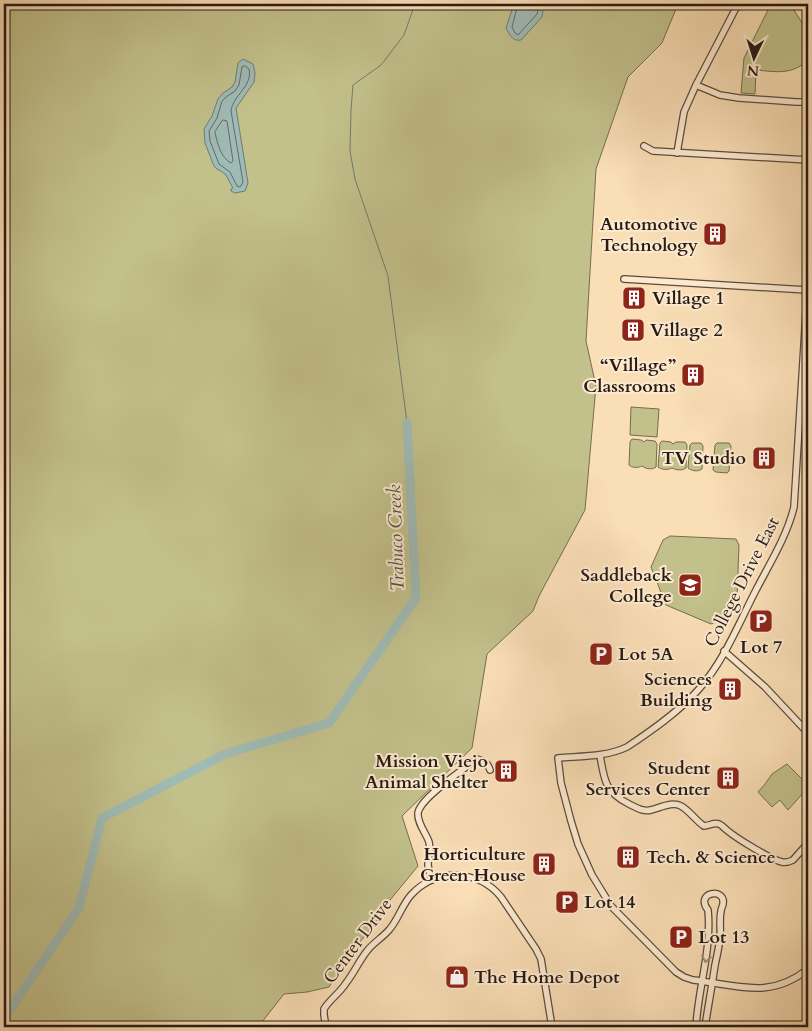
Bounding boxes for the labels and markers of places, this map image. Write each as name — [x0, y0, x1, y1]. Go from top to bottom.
place label: Automotive Technology — [600, 212, 699, 258]
building icon: Automotive Technology — [702, 221, 728, 247]
building icon: Village 1 — [621, 285, 647, 311]
place label: Village 1 — [652, 286, 725, 311]
building icon: Village 2 — [620, 317, 646, 343]
place label: Village 2 — [650, 318, 723, 343]
place label: “Village” Classrooms — [583, 353, 676, 399]
building icon: “Village” Classrooms — [680, 362, 706, 388]
building icon: TV Studio — [751, 445, 777, 471]
place label: TV Studio — [662, 446, 746, 471]
place label: Saddleback College — [581, 563, 673, 609]
school or university icon: Saddleback College — [677, 572, 703, 598]
parking icon: Lot 7 — [748, 608, 774, 634]
place label: Lot 7 — [740, 635, 782, 660]
parking icon: Lot 5A — [588, 641, 614, 667]
place label: Lot 5A — [618, 642, 674, 667]
place label: Sciences Building — [640, 667, 712, 713]
building icon: Sciences Building — [717, 676, 743, 702]
place label: Mission Viejo Animal Shelter — [365, 749, 489, 795]
place label: Student Services Center — [586, 756, 711, 802]
building icon: Mission Viejo Animal Shelter — [493, 758, 519, 784]
building icon: Student Services Center — [715, 765, 741, 791]
place label: Horticulture Green House — [420, 842, 526, 888]
building icon: Tech. & Science — [615, 844, 641, 870]
place label: Tech. & Science — [646, 845, 776, 870]
building icon: Horticulture Green House — [531, 851, 557, 877]
parking icon: Lot 14 — [554, 889, 580, 915]
place label: Lot 14 — [584, 890, 636, 915]
parking icon: Lot 13 — [668, 924, 694, 950]
place label: Lot 13 — [698, 925, 750, 950]
shop icon: The Home Depot — [444, 964, 470, 990]
place label: The Home Depot — [474, 965, 620, 990]

